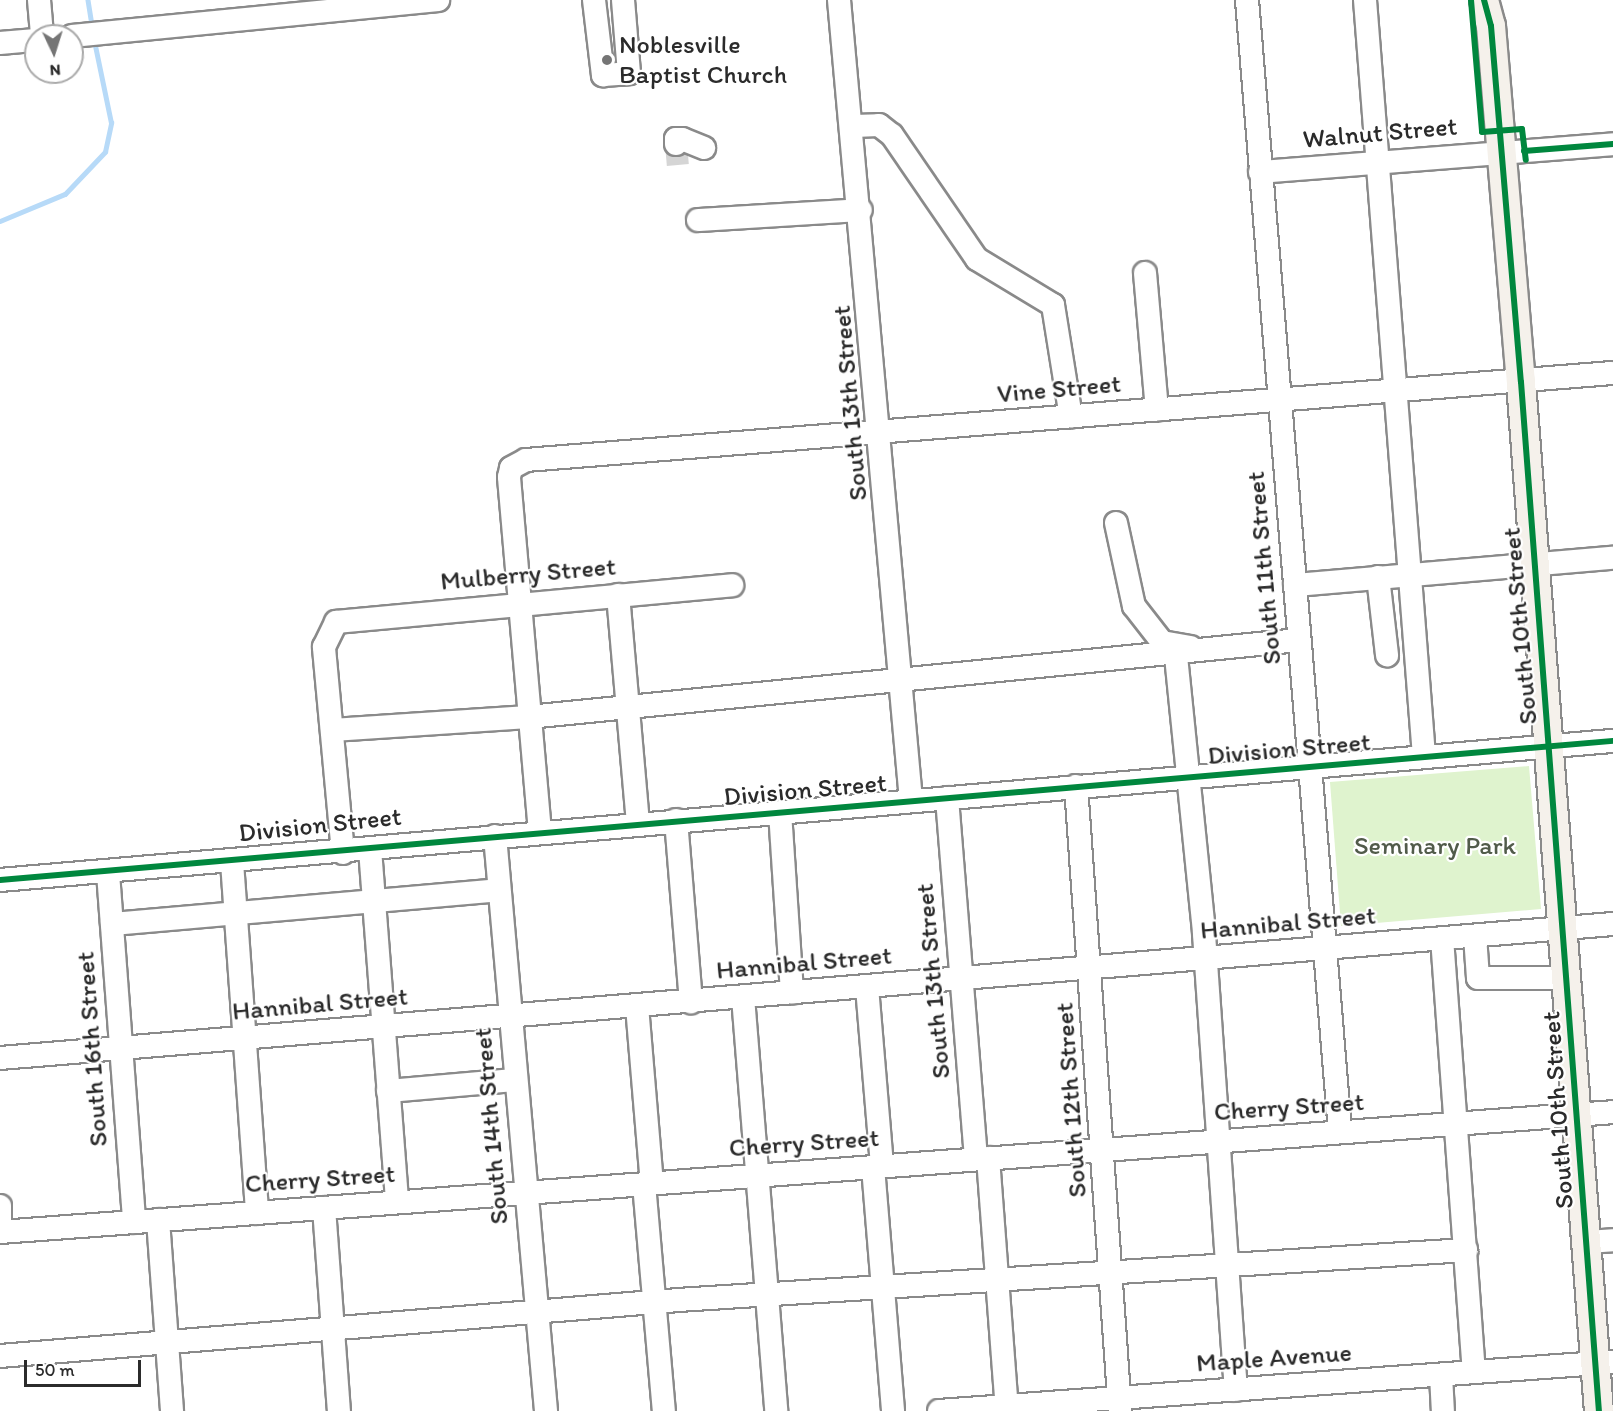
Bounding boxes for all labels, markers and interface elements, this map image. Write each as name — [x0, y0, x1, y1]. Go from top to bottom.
north arrow — [24, 24, 84, 84]
place label: Noblesville Baptist Church — [619, 29, 788, 90]
marker: Noblesville Baptist Church — [600, 53, 614, 67]
text: N — [49, 61, 61, 80]
street label: Walnut Street — [1302, 111, 1458, 155]
street label: South 13th Street — [826, 305, 874, 501]
street label: Vine Street — [996, 368, 1122, 410]
street label: South 11th Street — [1240, 471, 1288, 665]
street label: South 10th Street — [1496, 527, 1544, 725]
street label: Mulberry Street — [439, 551, 617, 597]
street label: Division Street — [1206, 726, 1372, 772]
street label: Division Street — [722, 767, 888, 813]
street label: Division Street — [237, 801, 403, 849]
park label: Seminary Park — [1354, 830, 1516, 862]
street label: South 13th Street — [909, 883, 957, 1079]
street label: Hannibal Street — [1199, 900, 1377, 946]
street label: Hannibal Street — [715, 940, 893, 986]
street label: South 16th Street — [70, 951, 114, 1147]
street label: Hannibal Street — [231, 981, 409, 1027]
street label: South 12th Street — [1049, 1002, 1093, 1198]
street label: South 10th Street — [1536, 1011, 1580, 1209]
street label: South 14th Street — [467, 1027, 515, 1225]
street label: Cherry Street — [1213, 1086, 1365, 1128]
street label: Cherry Street — [728, 1122, 880, 1164]
street label: Cherry Street — [244, 1158, 396, 1200]
street label: Maple Avenue — [1196, 1337, 1352, 1379]
scale bar — [27, 1348, 144, 1386]
text: 50 m — [35, 1359, 75, 1381]

